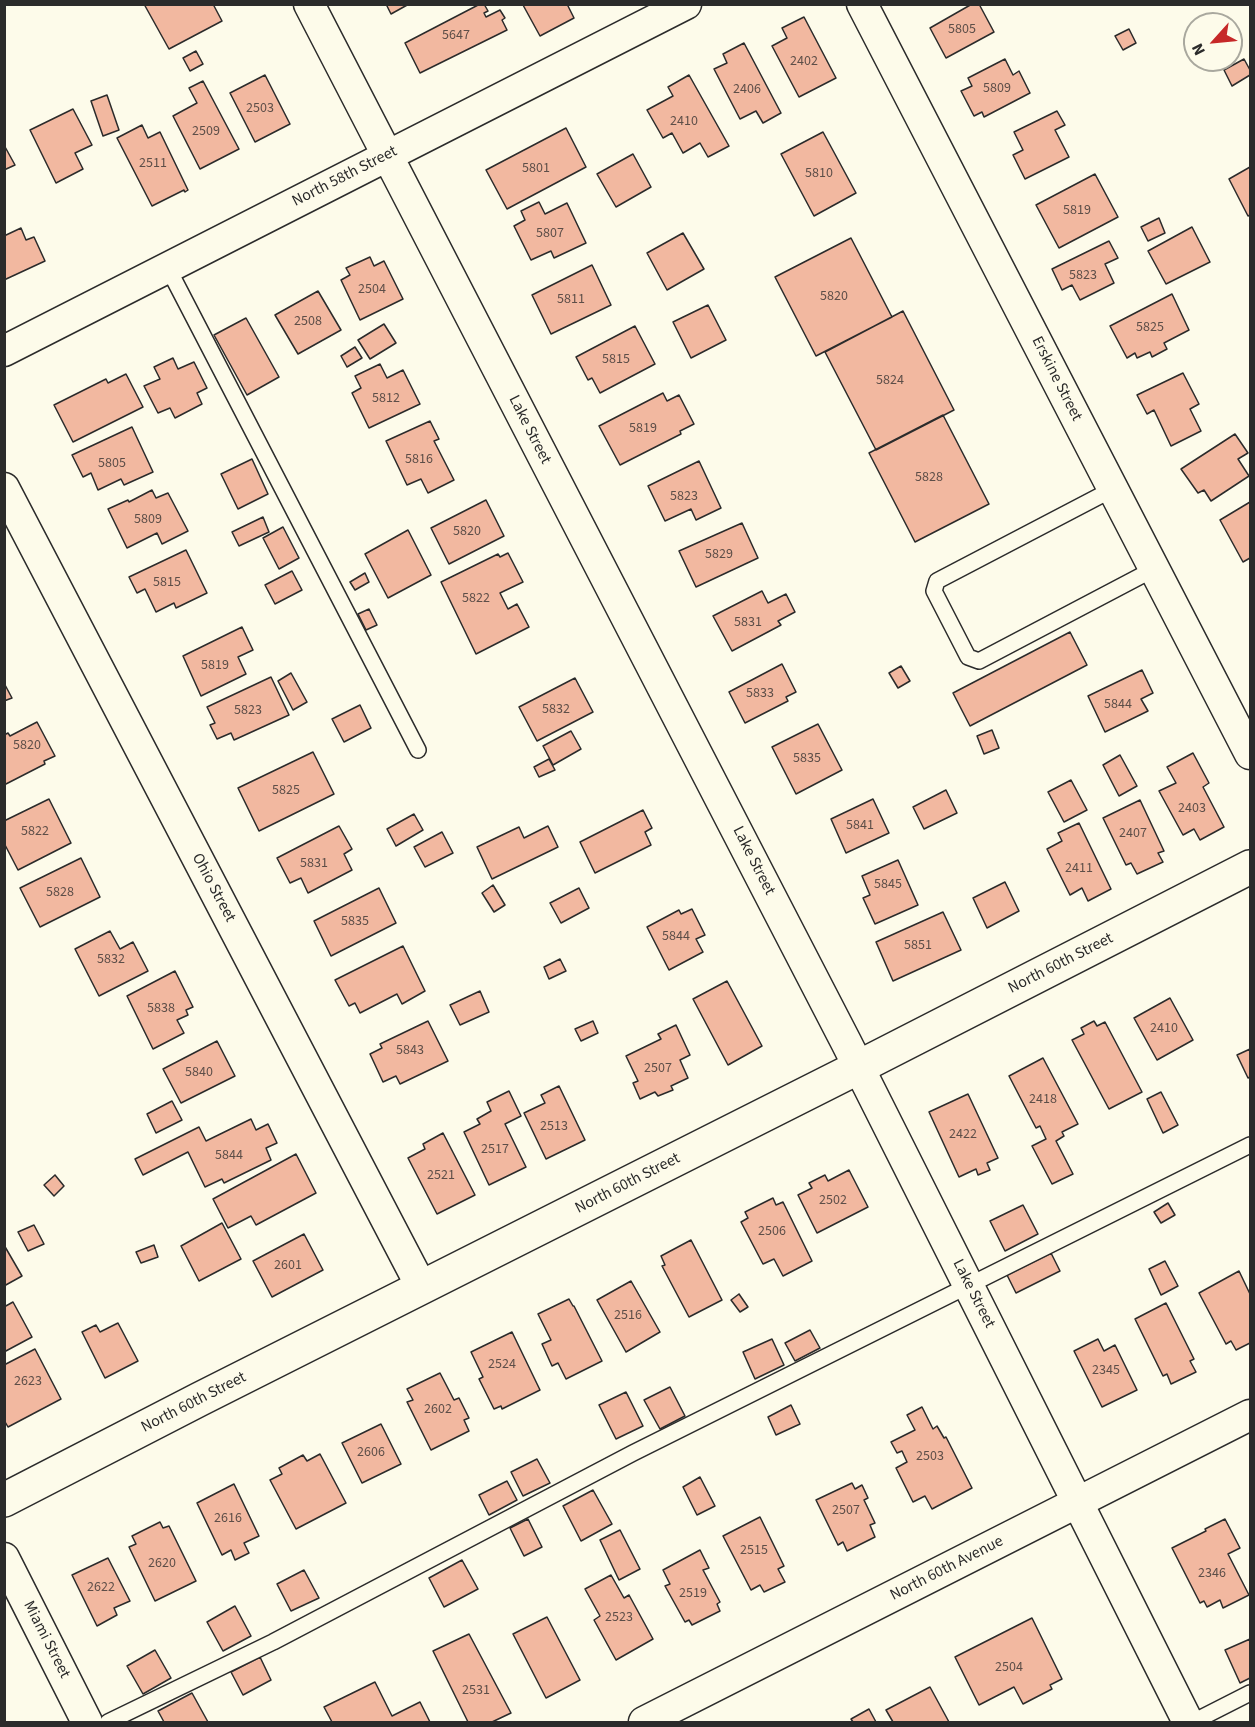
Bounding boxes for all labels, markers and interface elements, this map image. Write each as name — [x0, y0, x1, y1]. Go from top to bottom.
north arrow — [1183, 12, 1243, 72]
house number: 5805 — [948, 22, 976, 38]
house number: 5647 — [442, 28, 470, 44]
text: N — [1187, 40, 1211, 59]
house number: 2402 — [790, 54, 818, 70]
house number: 5809 — [983, 81, 1011, 97]
house number: 2406 — [733, 82, 761, 98]
house number: 2503 — [246, 101, 274, 117]
house number: 2410 — [670, 114, 698, 130]
house number: 2509 — [192, 124, 220, 140]
street label: North 58th Street — [289, 142, 401, 212]
house number: 2511 — [139, 156, 167, 172]
house number: 5801 — [522, 161, 550, 177]
house number: 5810 — [805, 166, 833, 182]
house number: 5819 — [1063, 203, 1091, 219]
house number: 5807 — [536, 226, 564, 242]
house number: 5823 — [1069, 268, 1097, 284]
house number: 2504 — [358, 282, 386, 298]
house number: 5820 — [820, 289, 848, 305]
house number: 5811 — [557, 292, 585, 308]
house number: 2508 — [294, 314, 322, 330]
house number: 5825 — [1136, 320, 1164, 336]
street label: Erskine Street — [1026, 333, 1086, 425]
house number: 5815 — [602, 352, 630, 368]
house number: 5824 — [876, 373, 904, 389]
house number: 5812 — [372, 391, 400, 407]
street label: Lake Street — [503, 392, 555, 468]
house number: 5819 — [629, 421, 657, 437]
house number: 5816 — [405, 452, 433, 468]
house number: 5805 — [98, 456, 126, 472]
house number: 5828 — [915, 470, 943, 486]
house number: 5823 — [670, 489, 698, 505]
house number: 5809 — [134, 512, 162, 528]
house number: 5820 — [453, 524, 481, 540]
house number: 5829 — [705, 547, 733, 563]
house number: 5815 — [153, 575, 181, 591]
house number: 5822 — [462, 591, 490, 607]
house number: 5831 — [734, 615, 762, 631]
house number: 5819 — [201, 658, 229, 674]
house number: 5833 — [746, 686, 774, 702]
house number: 5844 — [1104, 697, 1132, 713]
house number: 5832 — [542, 702, 570, 718]
house number: 5823 — [234, 703, 262, 719]
house number: 5820 — [13, 738, 41, 754]
house number: 5835 — [793, 751, 821, 767]
house number: 5825 — [272, 783, 300, 799]
house number: 2403 — [1178, 801, 1206, 817]
house number: 5841 — [846, 818, 874, 834]
street label: Lake Street — [727, 823, 779, 899]
house number: 5822 — [21, 824, 49, 840]
house number: 2407 — [1119, 826, 1147, 842]
street label: Ohio Street — [187, 850, 239, 926]
house number: 5831 — [300, 856, 328, 872]
house number: 2411 — [1065, 861, 1093, 877]
house number: 5845 — [874, 877, 902, 893]
house number: 5828 — [46, 885, 74, 901]
house number: 5835 — [341, 914, 369, 930]
house number: 5844 — [662, 929, 690, 945]
street label: North 60th Street — [1005, 929, 1117, 999]
house number: 5851 — [904, 938, 932, 954]
house number: 5832 — [97, 952, 125, 968]
house number: 5838 — [147, 1001, 175, 1017]
house number: 2410 — [1150, 1021, 1178, 1037]
house number: 5843 — [396, 1043, 424, 1059]
house number: 2507 — [644, 1061, 672, 1077]
house number: 5840 — [185, 1065, 213, 1081]
house number: 2418 — [1029, 1092, 1057, 1108]
house number: 2513 — [540, 1119, 568, 1135]
house number: 2422 — [949, 1127, 977, 1143]
house number: 2517 — [481, 1142, 509, 1158]
house number: 5844 — [215, 1148, 243, 1164]
street label: North 60th Street — [572, 1149, 684, 1219]
house number: 2521 — [427, 1168, 455, 1184]
house number: 2502 — [819, 1193, 847, 1209]
house number: 2506 — [758, 1224, 786, 1240]
street label: Lake Street — [947, 1256, 999, 1332]
house number: 2601 — [274, 1258, 302, 1274]
house number: 2516 — [614, 1308, 642, 1324]
house number: 2524 — [488, 1357, 516, 1373]
house number: 2345 — [1092, 1363, 1120, 1379]
street label: North 60th Street — [138, 1368, 250, 1438]
house number: 2623 — [14, 1374, 42, 1390]
house number: 2602 — [424, 1402, 452, 1418]
house number: 2606 — [357, 1445, 385, 1461]
house number: 2503 — [916, 1449, 944, 1465]
house number: 2507 — [832, 1503, 860, 1519]
house number: 2616 — [214, 1511, 242, 1527]
street label: North 60th Avenue — [887, 1532, 1007, 1606]
house number: 2515 — [740, 1543, 768, 1559]
house number: 2620 — [148, 1556, 176, 1572]
house number: 2346 — [1198, 1566, 1226, 1582]
house number: 2622 — [87, 1580, 115, 1596]
house number: 2519 — [679, 1586, 707, 1602]
street label: Miami Street — [18, 1598, 74, 1682]
house number: 2523 — [605, 1610, 633, 1626]
house number: 2504 — [995, 1660, 1023, 1676]
house number: 2531 — [462, 1683, 490, 1699]

